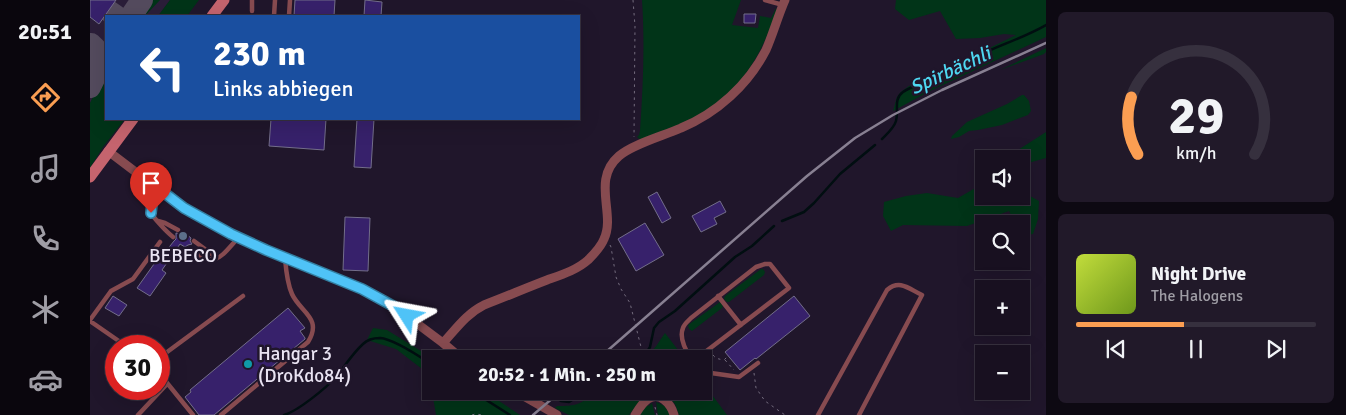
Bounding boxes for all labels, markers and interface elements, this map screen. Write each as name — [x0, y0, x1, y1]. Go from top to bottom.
text: 20:51 — [18, 18, 72, 45]
text: 230 m — [213, 32, 306, 75]
icon: left — [130, 35, 195, 100]
water label: Spirbächli — [906, 40, 996, 100]
text: Links abbiegen — [213, 75, 354, 102]
icon: directions — [28, 80, 63, 115]
text: 29 — [1168, 84, 1224, 148]
text: km/h — [1176, 142, 1216, 164]
map controls — [975, 150, 1030, 400]
button: sound — [975, 150, 1030, 205]
icon: music — [28, 151, 63, 186]
pin — [130, 162, 172, 213]
icon: arrive — [137, 169, 165, 197]
button: search — [975, 215, 1030, 270]
icon: phone — [28, 221, 63, 256]
marker: BEBECO — [177, 230, 189, 242]
place label: BEBECO — [149, 244, 217, 268]
text: Night Drive — [1151, 262, 1246, 286]
button: + — [975, 280, 1030, 335]
text: The Halogens — [1151, 286, 1243, 306]
position arrow — [380, 289, 432, 341]
icon: climate — [28, 292, 63, 327]
speed limit sign: 30 — [105, 335, 170, 400]
icon: previous — [1102, 335, 1130, 363]
icon: pause — [1182, 335, 1210, 363]
icon: next — [1262, 335, 1290, 363]
place label: Hangar 3 (DroKdo84) — [258, 342, 351, 388]
button: − — [975, 345, 1030, 400]
marker: Hangar 3 (DroKdo84) — [242, 358, 254, 370]
icon: car — [28, 362, 63, 397]
text: 20:52 · 1 Min. · 250 m — [478, 363, 656, 387]

